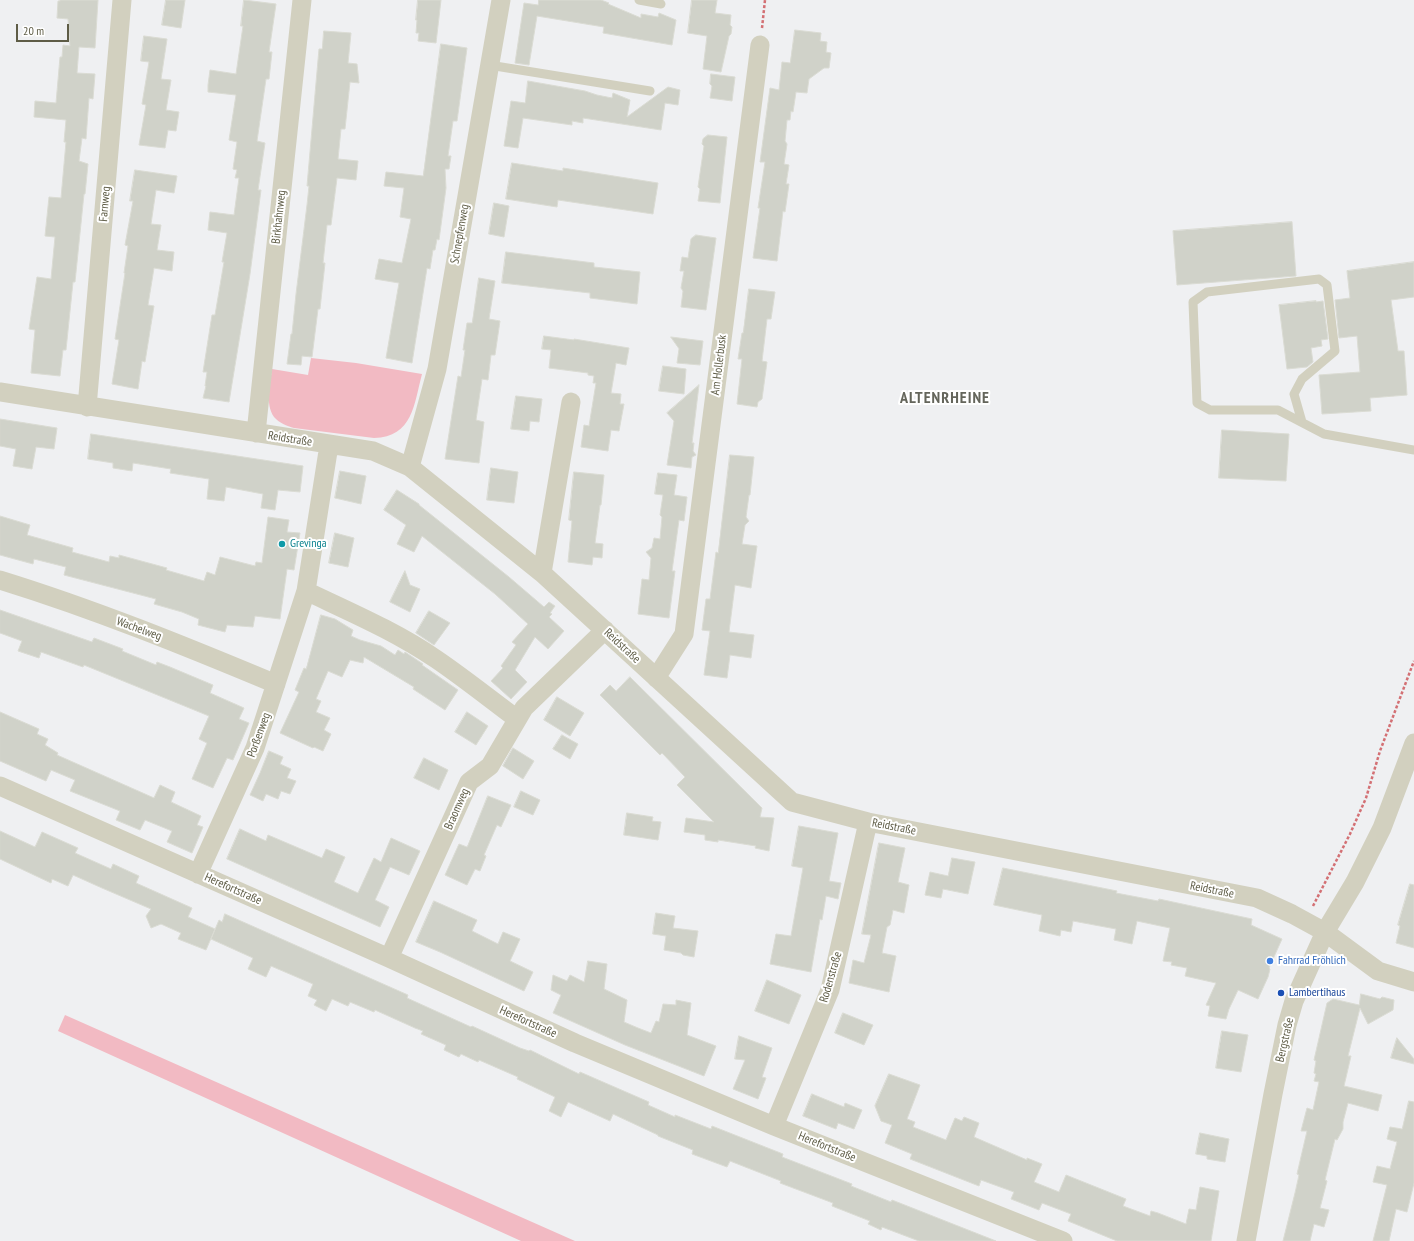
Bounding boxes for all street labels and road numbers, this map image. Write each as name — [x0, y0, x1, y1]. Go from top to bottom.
street label: Farnweg — [96, 186, 114, 222]
street label: Birkhahnweg — [269, 189, 289, 245]
street label: Schnepfenweg — [448, 203, 472, 265]
street label: Am Hollerbusk — [708, 334, 730, 396]
street label: Reidstraße — [267, 428, 313, 450]
street label: Wachelweg — [115, 614, 163, 644]
street label: Reidstraße — [601, 626, 643, 666]
street label: Porßenweg — [244, 711, 274, 759]
street label: Braomweg — [442, 786, 472, 832]
street label: Reidstraße — [871, 816, 917, 838]
street label: Herefortstraße — [202, 870, 264, 908]
street label: Reidstraße — [1189, 879, 1235, 901]
street label: Rodenstraße — [817, 950, 845, 1004]
street label: Herefortstraße — [497, 1003, 559, 1041]
street label: Bergstraße — [1273, 1016, 1297, 1064]
street label: Herefortstraße — [796, 1129, 858, 1165]

